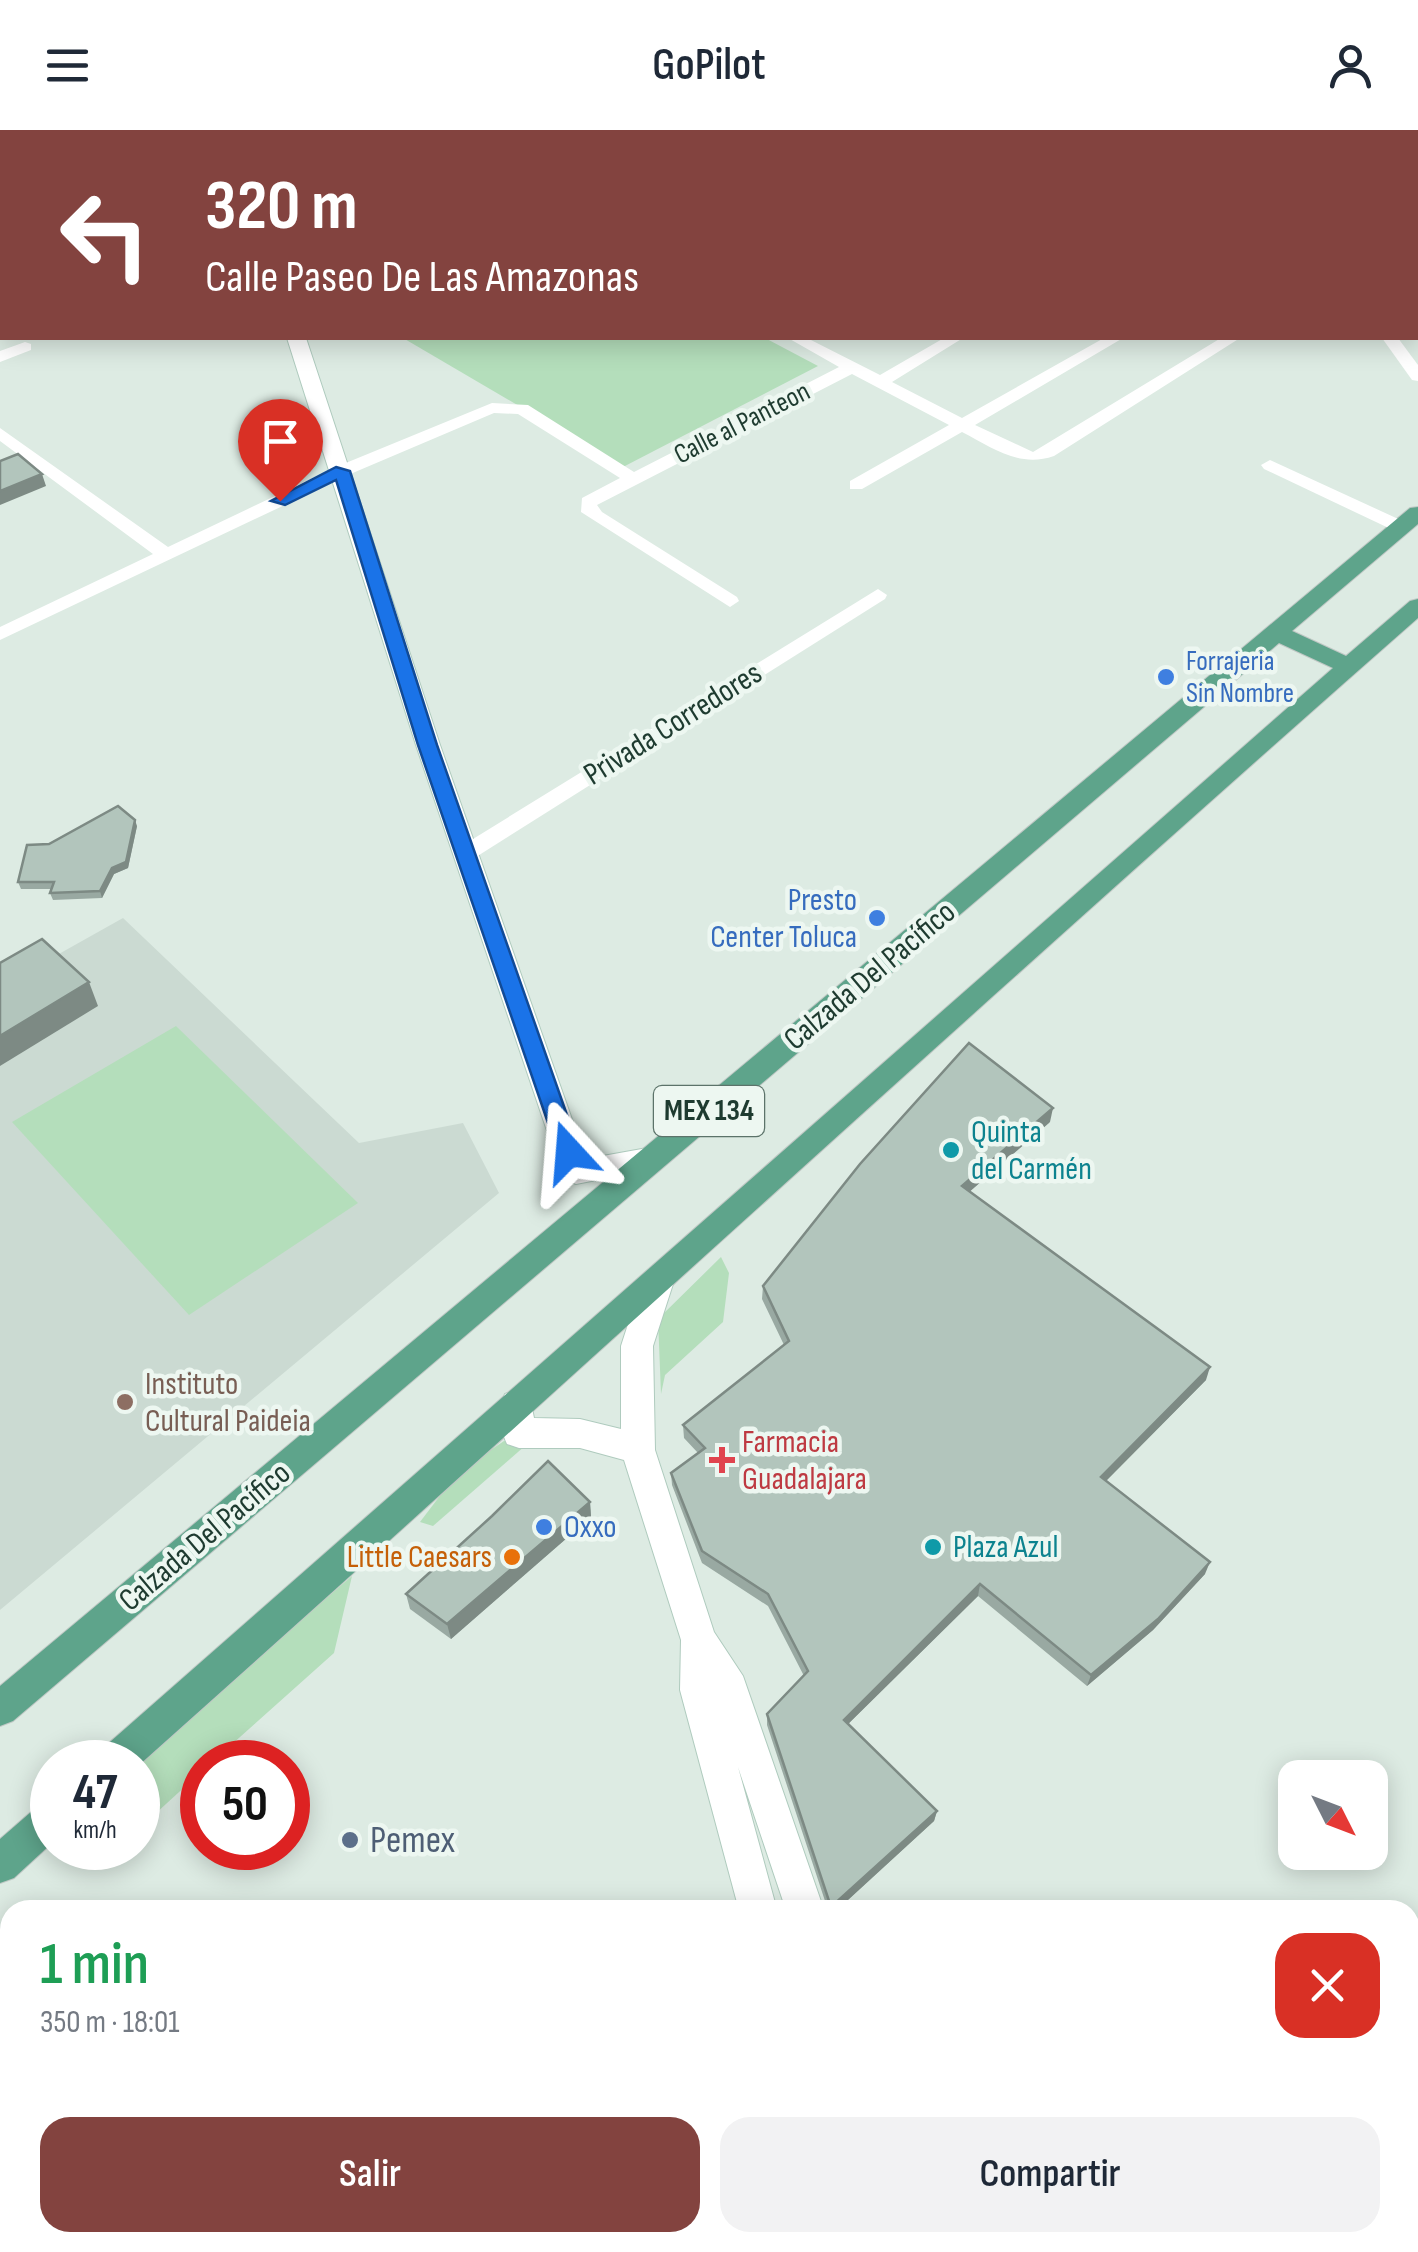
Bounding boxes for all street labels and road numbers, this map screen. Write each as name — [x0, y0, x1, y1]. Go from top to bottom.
street label: Calle al Panteon — [669, 375, 815, 471]
street label: Privada Corredores — [577, 654, 769, 794]
street label: Calzada Del Pacífico — [776, 893, 964, 1059]
road number: MEX 134 — [654, 1086, 764, 1136]
street label: Calzada Del Pacífico — [111, 1454, 299, 1620]

